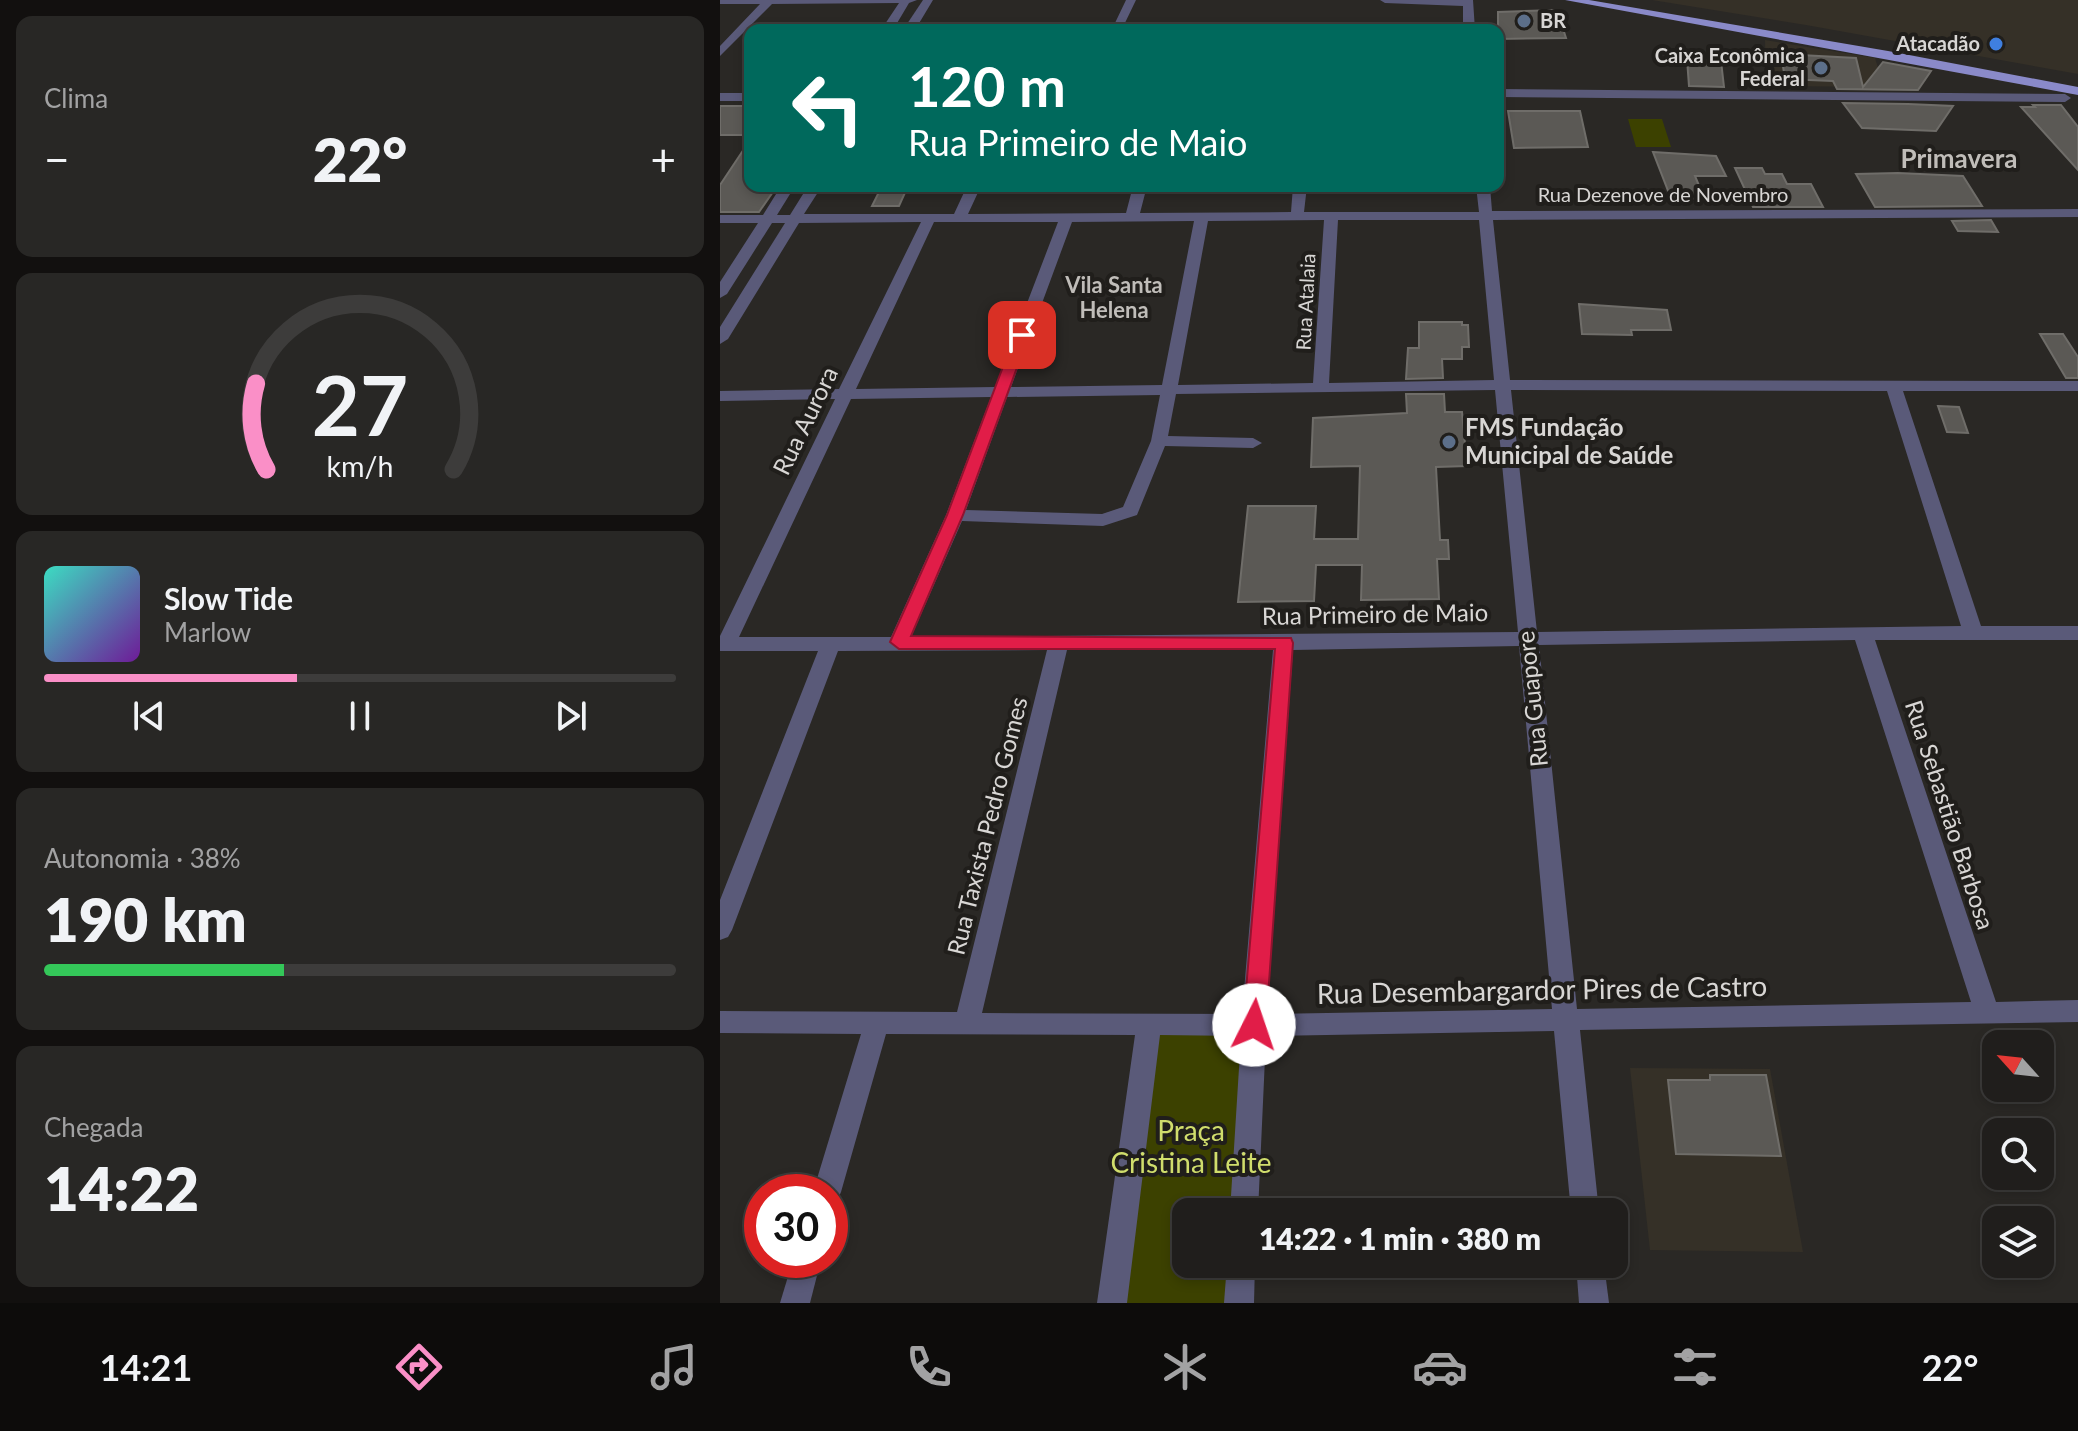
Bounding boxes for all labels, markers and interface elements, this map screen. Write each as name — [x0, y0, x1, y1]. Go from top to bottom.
place label: BR — [1540, 8, 1566, 32]
marker: BR — [1515, 12, 1533, 30]
place label: Atacadão — [1895, 31, 1980, 55]
marker: Atacadão — [1987, 35, 2005, 53]
place label: Caixa Econômica Federal — [1655, 43, 1805, 90]
text: 120 m — [908, 52, 1066, 119]
icon: left — [776, 56, 880, 160]
marker: Caixa Econômica Federal — [1812, 59, 1830, 77]
text: Clima — [44, 82, 108, 114]
text: Rua Primeiro de Maio — [908, 120, 1247, 164]
text: 22° — [313, 123, 407, 195]
text: − — [44, 133, 70, 185]
text: + — [650, 133, 676, 185]
district label: Primavera — [1901, 142, 2017, 174]
street label: Rua Dezenove de Novembro — [1538, 182, 1788, 206]
street label: Rua Atalaia — [1290, 253, 1320, 351]
district label: Vila Santa Helena — [1064, 271, 1163, 323]
pin — [988, 301, 1056, 369]
icon: arrive — [1000, 313, 1044, 357]
text: 27 — [312, 354, 408, 454]
street label: Rua Aurora — [766, 361, 843, 479]
place label: FMS Fundação Municipal de Saúde — [1465, 412, 1674, 469]
marker: FMS Fundação Municipal de Saúde — [1440, 433, 1458, 451]
text: km/h — [327, 449, 393, 483]
text: Slow Tide — [164, 580, 293, 616]
street label: Rua Primeiro de Maio — [1262, 597, 1488, 630]
text: Marlow — [164, 616, 251, 648]
street label: Rua Guapore — [1510, 630, 1553, 769]
icon: previous — [127, 694, 171, 738]
icon: pause — [338, 694, 382, 738]
icon: next — [549, 694, 593, 738]
street label: Rua Taxista Pedro Gomes — [940, 694, 1033, 958]
street label: Rua Sebastião Barbosa — [1900, 696, 2001, 933]
text: Autonomia · 38% — [44, 842, 241, 874]
text: 190 km — [44, 883, 247, 955]
street label: Rua Desembargardor Pires de Castro — [1316, 968, 1767, 1010]
position arrow — [1212, 983, 1296, 1067]
north arrow — [1982, 1030, 2054, 1102]
map controls — [1982, 1030, 2054, 1278]
text: Chegada — [44, 1111, 144, 1143]
park label: Praça Cristina Leite — [1110, 1113, 1272, 1179]
button: search — [1982, 1118, 2054, 1190]
text: 14:22 — [44, 1152, 199, 1224]
speed limit sign: 30 — [744, 1174, 848, 1278]
button: layers — [1982, 1206, 2054, 1278]
text: 14:22 · 1 min · 380 m — [1259, 1220, 1541, 1256]
icon: directions — [391, 1339, 447, 1395]
icon: music — [646, 1339, 702, 1395]
icon: phone — [901, 1339, 957, 1395]
icon: climate — [1157, 1339, 1213, 1395]
icon: car — [1412, 1339, 1468, 1395]
icon: filters — [1667, 1339, 1723, 1395]
text: 14:21 — [100, 1345, 192, 1389]
text: 22° — [1922, 1345, 1978, 1389]

